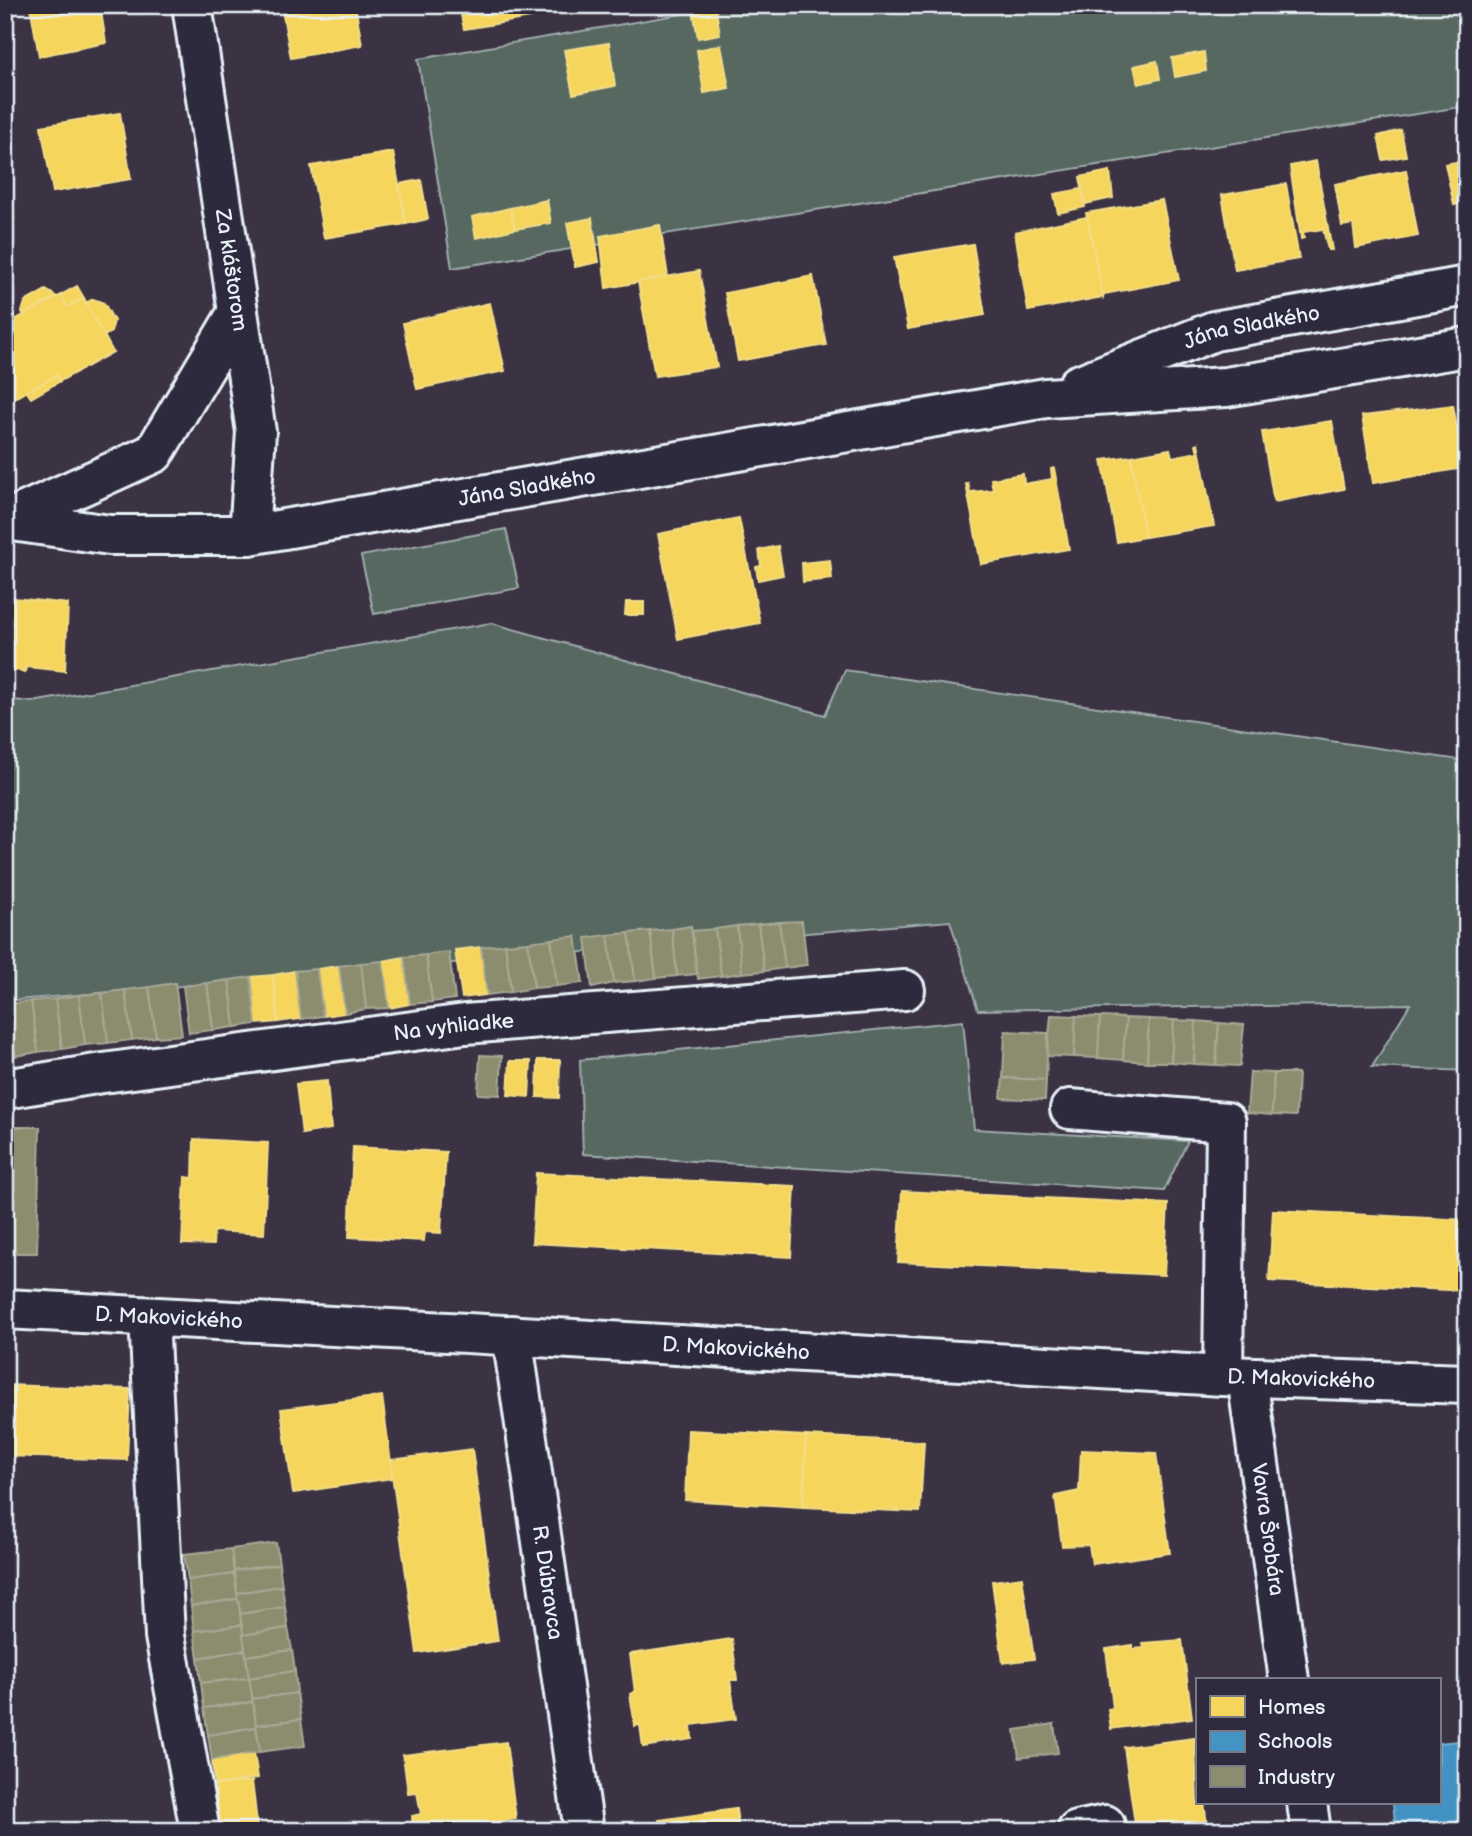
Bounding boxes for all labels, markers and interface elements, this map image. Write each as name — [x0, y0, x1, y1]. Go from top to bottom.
street label: Za kláštorom — [210, 206, 253, 333]
street label: Jána Sladkého — [1180, 300, 1322, 355]
street label: Jána Sladkého — [456, 464, 598, 512]
street label: Na vyhliadke — [392, 1008, 515, 1047]
street label: D. Makovického — [94, 1302, 243, 1334]
street label: D. Makovického — [661, 1332, 811, 1365]
street label: D. Makovického — [1227, 1364, 1376, 1394]
street label: Vavra Šrobára — [1246, 1462, 1289, 1597]
street label: R. Dúbravca — [527, 1524, 568, 1641]
legend — [1196, 1678, 1440, 1804]
text: Homes — [1258, 1695, 1326, 1720]
text: Schools — [1258, 1729, 1332, 1754]
text: Industry — [1258, 1765, 1336, 1790]

